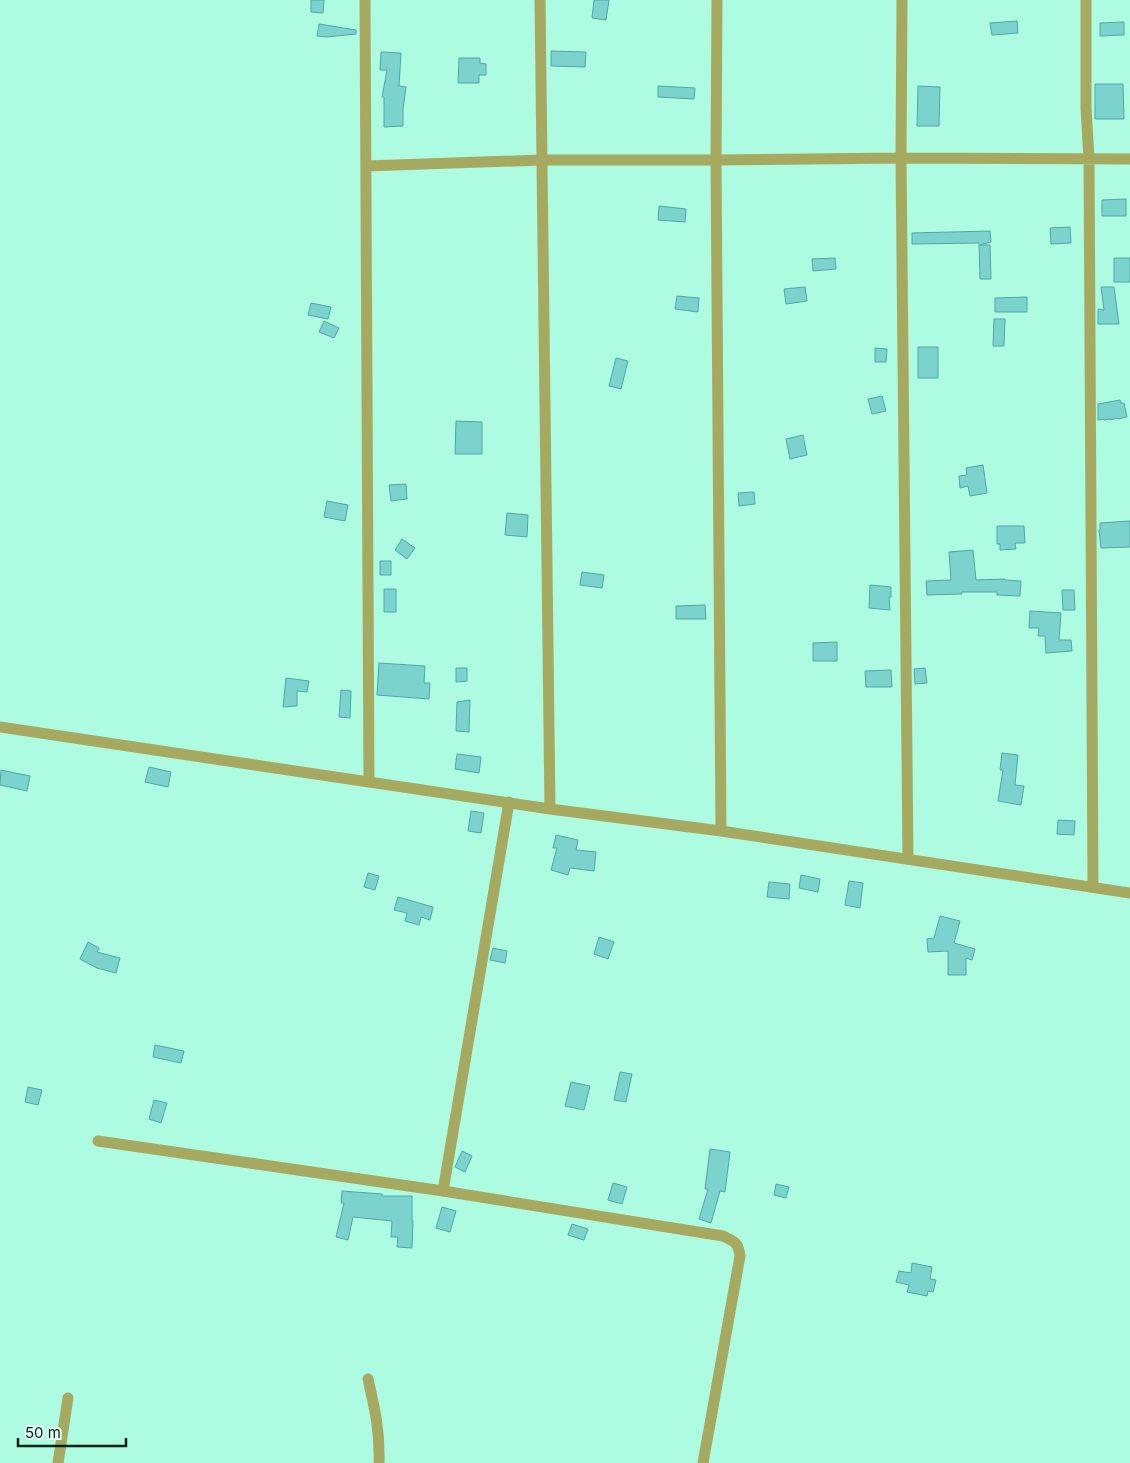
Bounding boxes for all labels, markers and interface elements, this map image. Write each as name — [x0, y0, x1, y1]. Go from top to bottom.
scale bar — [18, 1416, 125, 1448]
text: 50 m — [25, 1423, 61, 1442]

